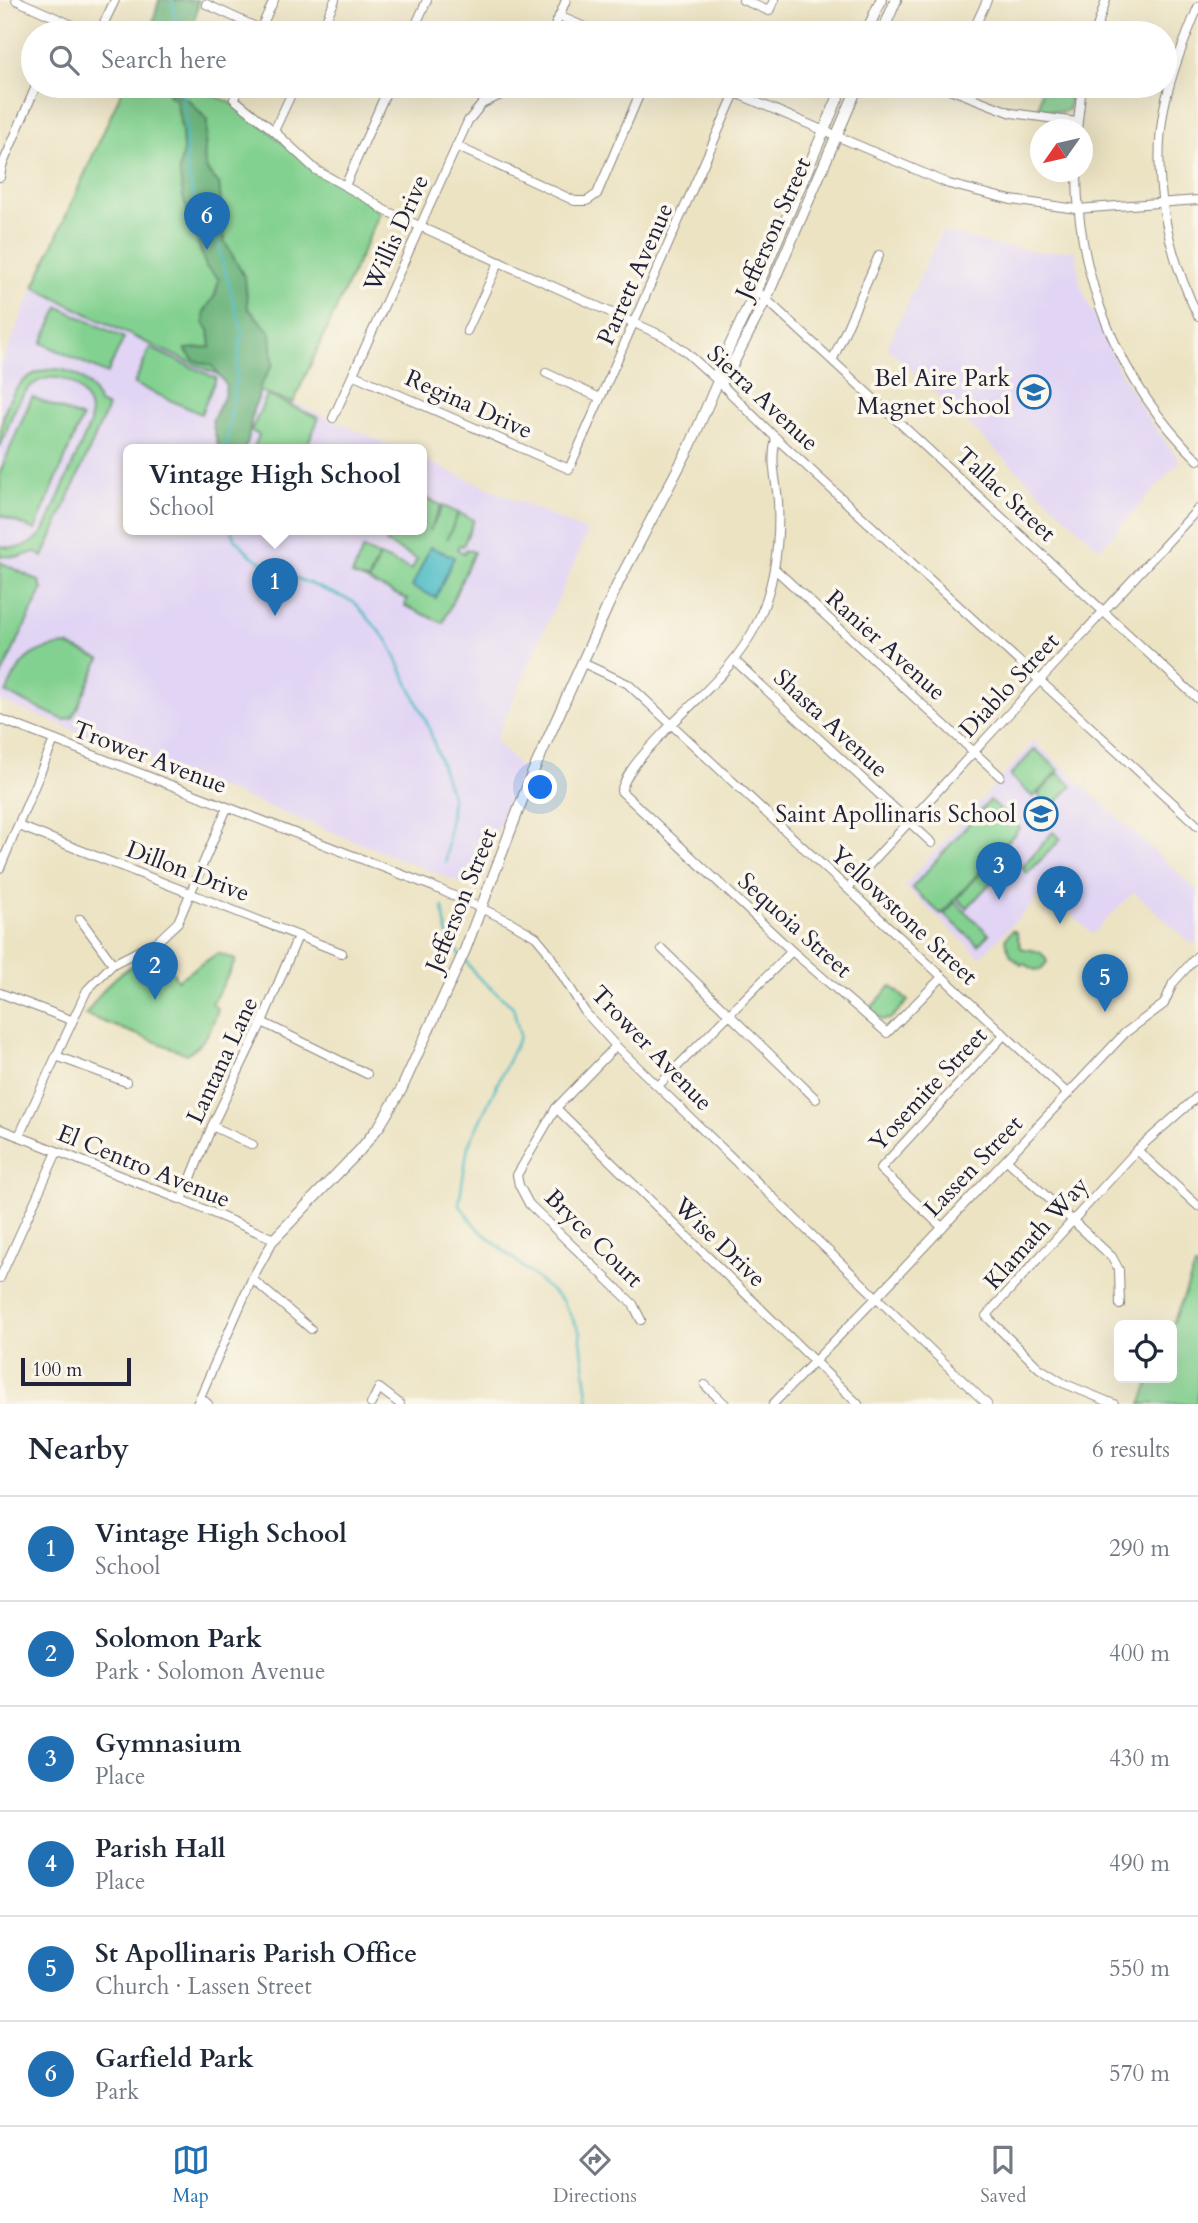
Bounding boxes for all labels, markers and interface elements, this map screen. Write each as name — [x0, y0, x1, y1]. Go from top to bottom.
search box — [21, 21, 1177, 98]
icon: search — [45, 41, 83, 79]
text: Search here — [101, 42, 227, 77]
north arrow — [1030, 119, 1093, 182]
street label: Jefferson Street — [726, 152, 820, 307]
street label: Willis Drive — [356, 170, 437, 298]
pin: 6 — [184, 192, 230, 250]
street label: Parrett Avenue — [589, 198, 682, 351]
street label: Sierra Avenue — [700, 338, 826, 459]
street label: Regina Drive — [400, 362, 538, 447]
place label: Bel Aire Park Magnet School — [857, 362, 1010, 423]
school or university icon: Bel Aire Park Magnet School — [1015, 373, 1053, 411]
street label: Tallac Street — [948, 439, 1063, 550]
popup — [123, 444, 427, 535]
text: Vintage High School — [149, 457, 401, 492]
text: School — [149, 492, 214, 523]
pin: 1 — [252, 558, 298, 616]
street label: Ranier Avenue — [818, 582, 953, 708]
street label: Diablo Street — [952, 625, 1067, 745]
street label: Shasta Avenue — [766, 662, 895, 785]
street label: Trower Avenue — [68, 713, 232, 802]
your location — [523, 770, 557, 804]
school or university icon: Saint Apollinaris School — [1022, 795, 1060, 833]
place label: Saint Apollinaris School — [775, 798, 1016, 831]
street label: Jefferson Street — [417, 823, 505, 980]
street label: Dillon Drive — [121, 833, 254, 910]
street label: Yellowstone Street — [823, 838, 985, 993]
pin: 3 — [976, 842, 1022, 900]
street label: Sequoia Street — [730, 865, 859, 986]
pin: 4 — [1037, 866, 1083, 924]
pin: 2 — [132, 942, 178, 1000]
pin: 5 — [1082, 954, 1128, 1012]
street label: Trower Avenue — [583, 978, 720, 1118]
street label: Lantana Lane — [179, 991, 266, 1129]
street label: Yosemite Street — [862, 1019, 995, 1159]
street label: Lassen Street — [916, 1108, 1031, 1224]
street label: El Centro Avenue — [52, 1117, 235, 1216]
street label: Klamath Way — [977, 1169, 1096, 1297]
street label: Bryce Court — [537, 1182, 650, 1295]
street label: Wise Drive — [666, 1189, 773, 1295]
map controls — [1114, 1320, 1177, 1383]
button: locate — [1114, 1320, 1177, 1383]
scale bar — [21, 1355, 131, 1387]
text: 100 m — [32, 1357, 82, 1383]
text: Nearby — [28, 1429, 129, 1470]
text: 6 results — [1092, 1434, 1170, 1465]
text: Vintage High School — [95, 1516, 347, 1551]
text: 1 — [45, 1533, 57, 1564]
text: 290 m — [1109, 1533, 1170, 1564]
text: School — [95, 1551, 160, 1582]
text: Solomon Park — [95, 1621, 262, 1656]
text: 2 — [45, 1638, 57, 1669]
text: 400 m — [1109, 1638, 1170, 1669]
text: Park · Solomon Avenue — [95, 1656, 325, 1687]
text: Gymnasium — [95, 1726, 242, 1761]
text: 3 — [45, 1743, 57, 1774]
text: 430 m — [1109, 1743, 1170, 1774]
text: Place — [95, 1761, 145, 1792]
text: Parish Hall — [95, 1831, 226, 1866]
text: 4 — [45, 1848, 57, 1879]
text: 490 m — [1109, 1848, 1170, 1879]
text: Place — [95, 1866, 145, 1897]
text: St Apollinaris Parish Office — [95, 1936, 417, 1971]
text: 5 — [45, 1953, 57, 1984]
text: 550 m — [1109, 1953, 1170, 1984]
text: Church · Lassen Street — [95, 1971, 312, 2002]
text: Garfield Park — [95, 2041, 254, 2076]
text: 6 — [45, 2058, 57, 2089]
text: 570 m — [1109, 2058, 1170, 2089]
text: Park — [95, 2076, 139, 2107]
tab: Map — [172, 2141, 210, 2209]
tab: Directions — [553, 2141, 637, 2209]
tab: Saved — [980, 2141, 1026, 2209]

